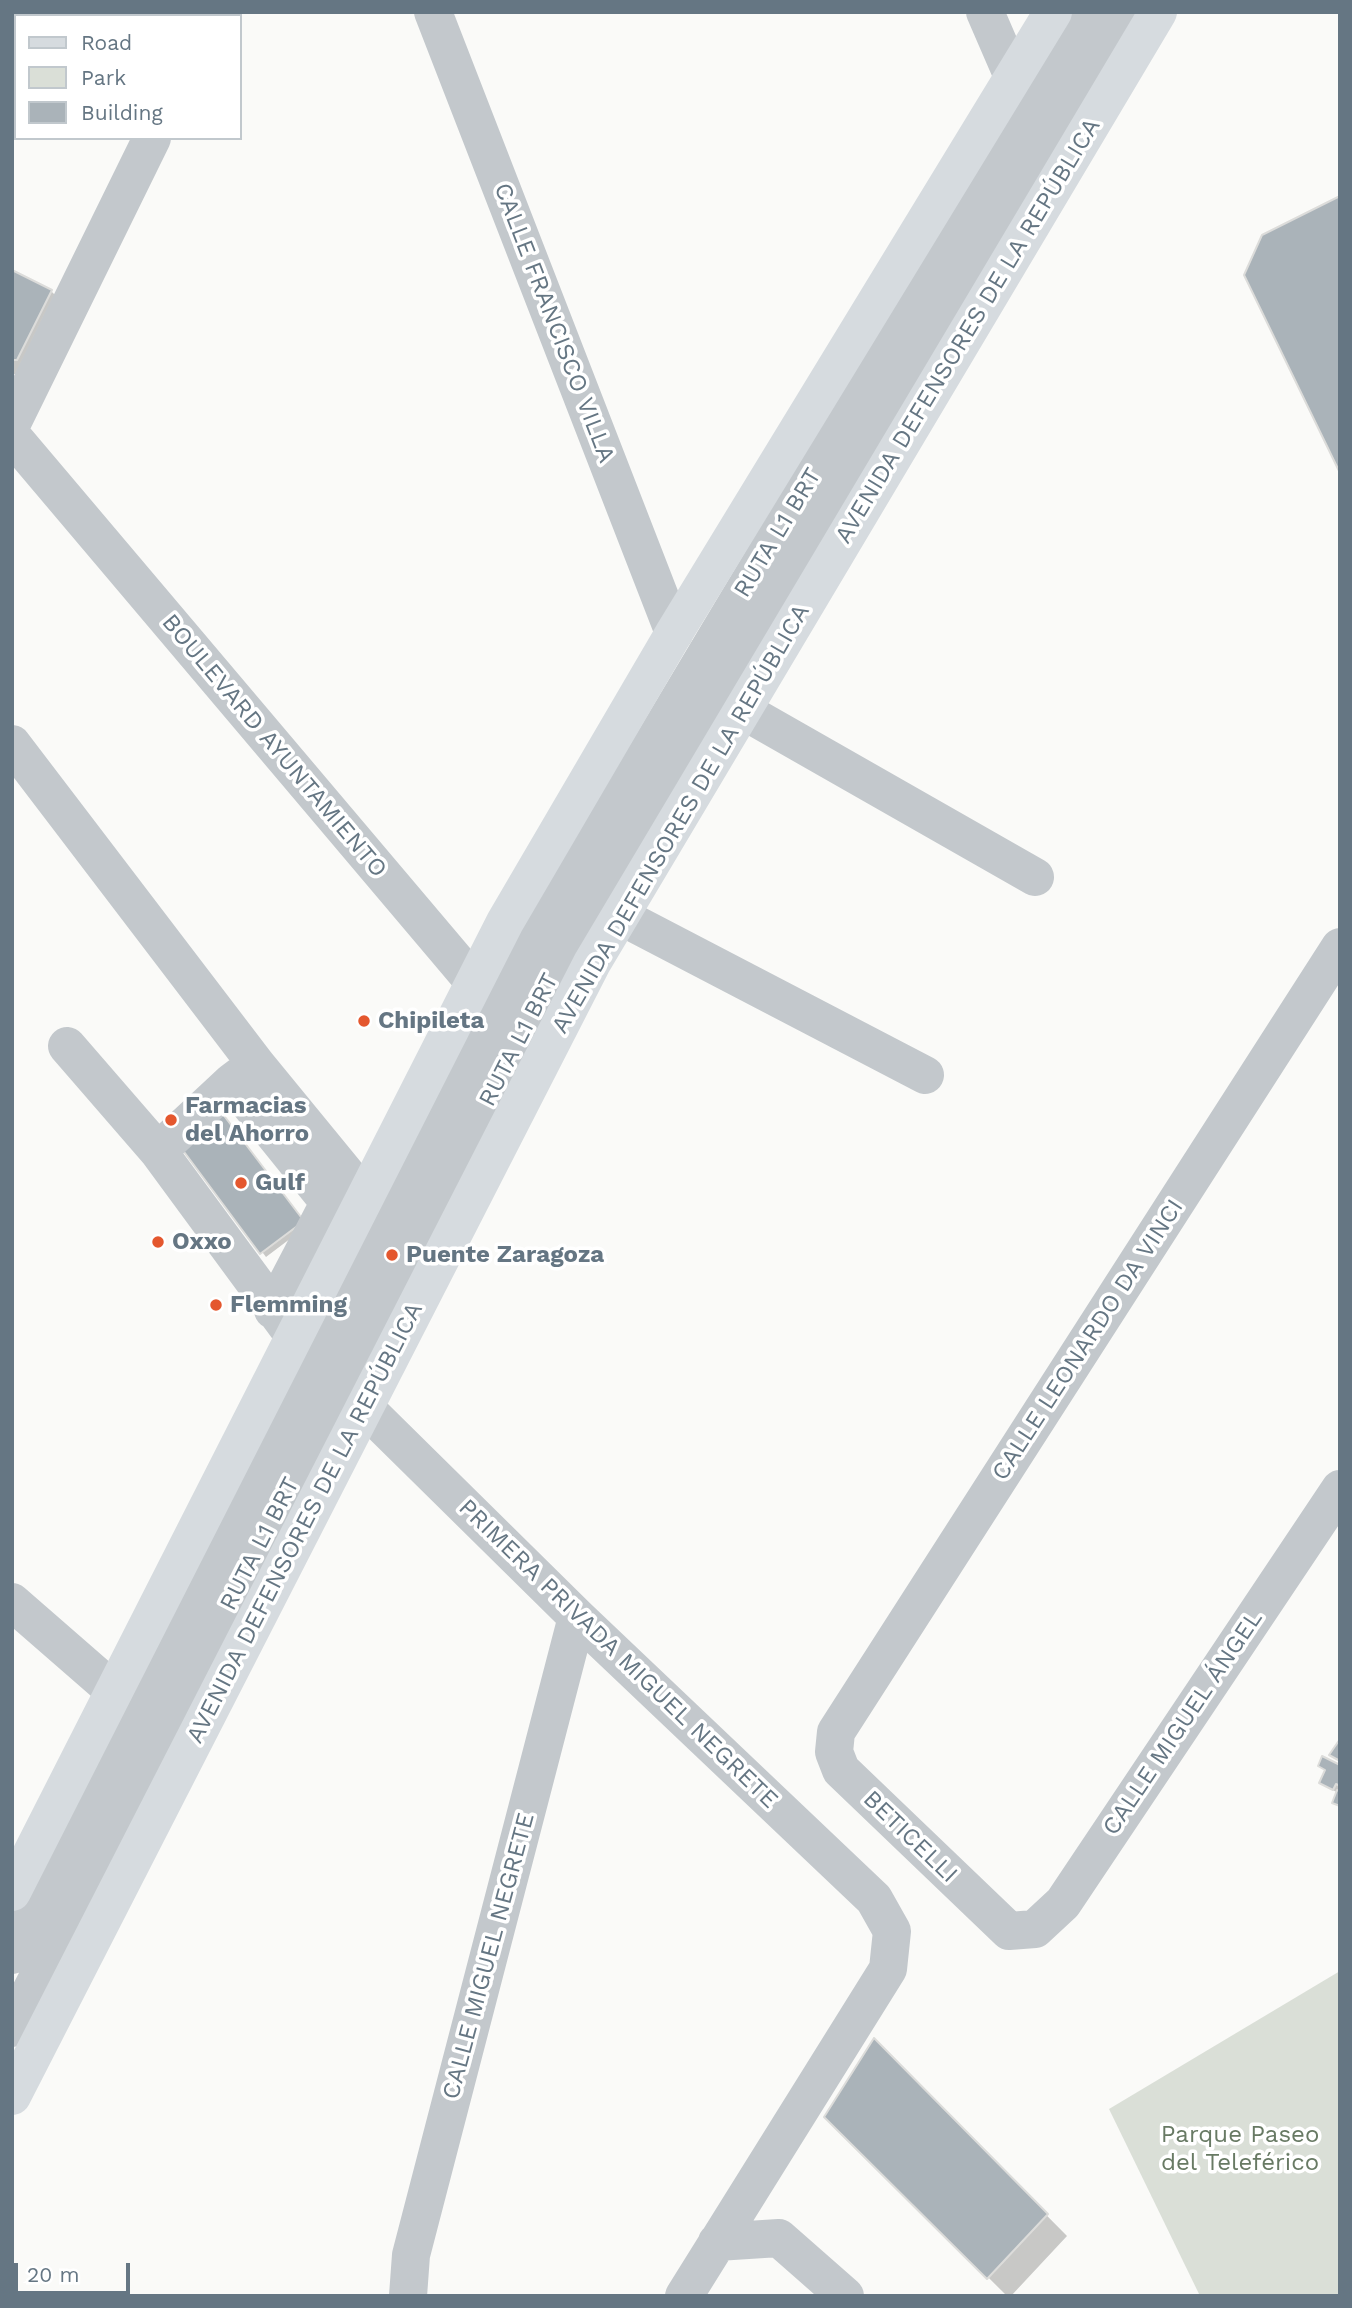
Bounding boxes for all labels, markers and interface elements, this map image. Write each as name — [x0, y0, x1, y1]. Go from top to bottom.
legend — [14, 14, 242, 140]
text: Road — [81, 30, 132, 55]
text: Park — [81, 65, 126, 90]
text: Building — [81, 100, 163, 125]
street label: AVENIDA DEFENSORES DE LA REPÚBLICA — [829, 113, 1107, 549]
street label: CALLE FRANCISCO VILLA — [487, 179, 621, 467]
street label: RUTA L1 BRT — [728, 463, 828, 603]
street label: AVENIDA DEFENSORES DE LA REPÚBLICA — [546, 599, 816, 1039]
street label: BOULEVARD AYUNTAMIENTO — [155, 608, 393, 884]
street label: RUTA L1 BRT — [473, 969, 565, 1111]
place label: Chipileta — [378, 1007, 484, 1035]
marker: Chipileta — [356, 1013, 372, 1029]
place label: Farmacias del Ahorro — [185, 1092, 309, 1148]
marker: Farmacias del Ahorro — [163, 1112, 179, 1128]
place label: Gulf — [255, 1169, 305, 1197]
marker: Gulf — [233, 1175, 249, 1191]
street label: CALLE LEONARDO DA VINCI — [986, 1194, 1190, 1486]
place label: Oxxo — [172, 1228, 232, 1256]
marker: Oxxo — [150, 1234, 166, 1250]
place label: Puente Zaragoza — [406, 1241, 604, 1269]
marker: Puente Zaragoza — [384, 1247, 400, 1263]
place label: Flemming — [230, 1291, 347, 1319]
marker: Flemming — [208, 1297, 224, 1313]
street label: AVENIDA DEFENSORES DE LA REPÚBLICA — [181, 1298, 429, 1748]
street label: RUTA L1 BRT — [214, 1473, 306, 1615]
street label: PRIMERA PRIVADA MIGUEL NEGRETE — [452, 1493, 784, 1815]
street label: CALLE MIGUEL ÁNGEL — [1097, 1605, 1269, 1841]
street label: BETICELLI — [857, 1785, 963, 1889]
street label: CALLE MIGUEL NEGRETE — [437, 1810, 541, 2102]
park label: Parque Paseo del Teleférico — [1161, 2121, 1319, 2177]
scale bar — [18, 2248, 133, 2292]
text: 20 m — [27, 2262, 79, 2287]

